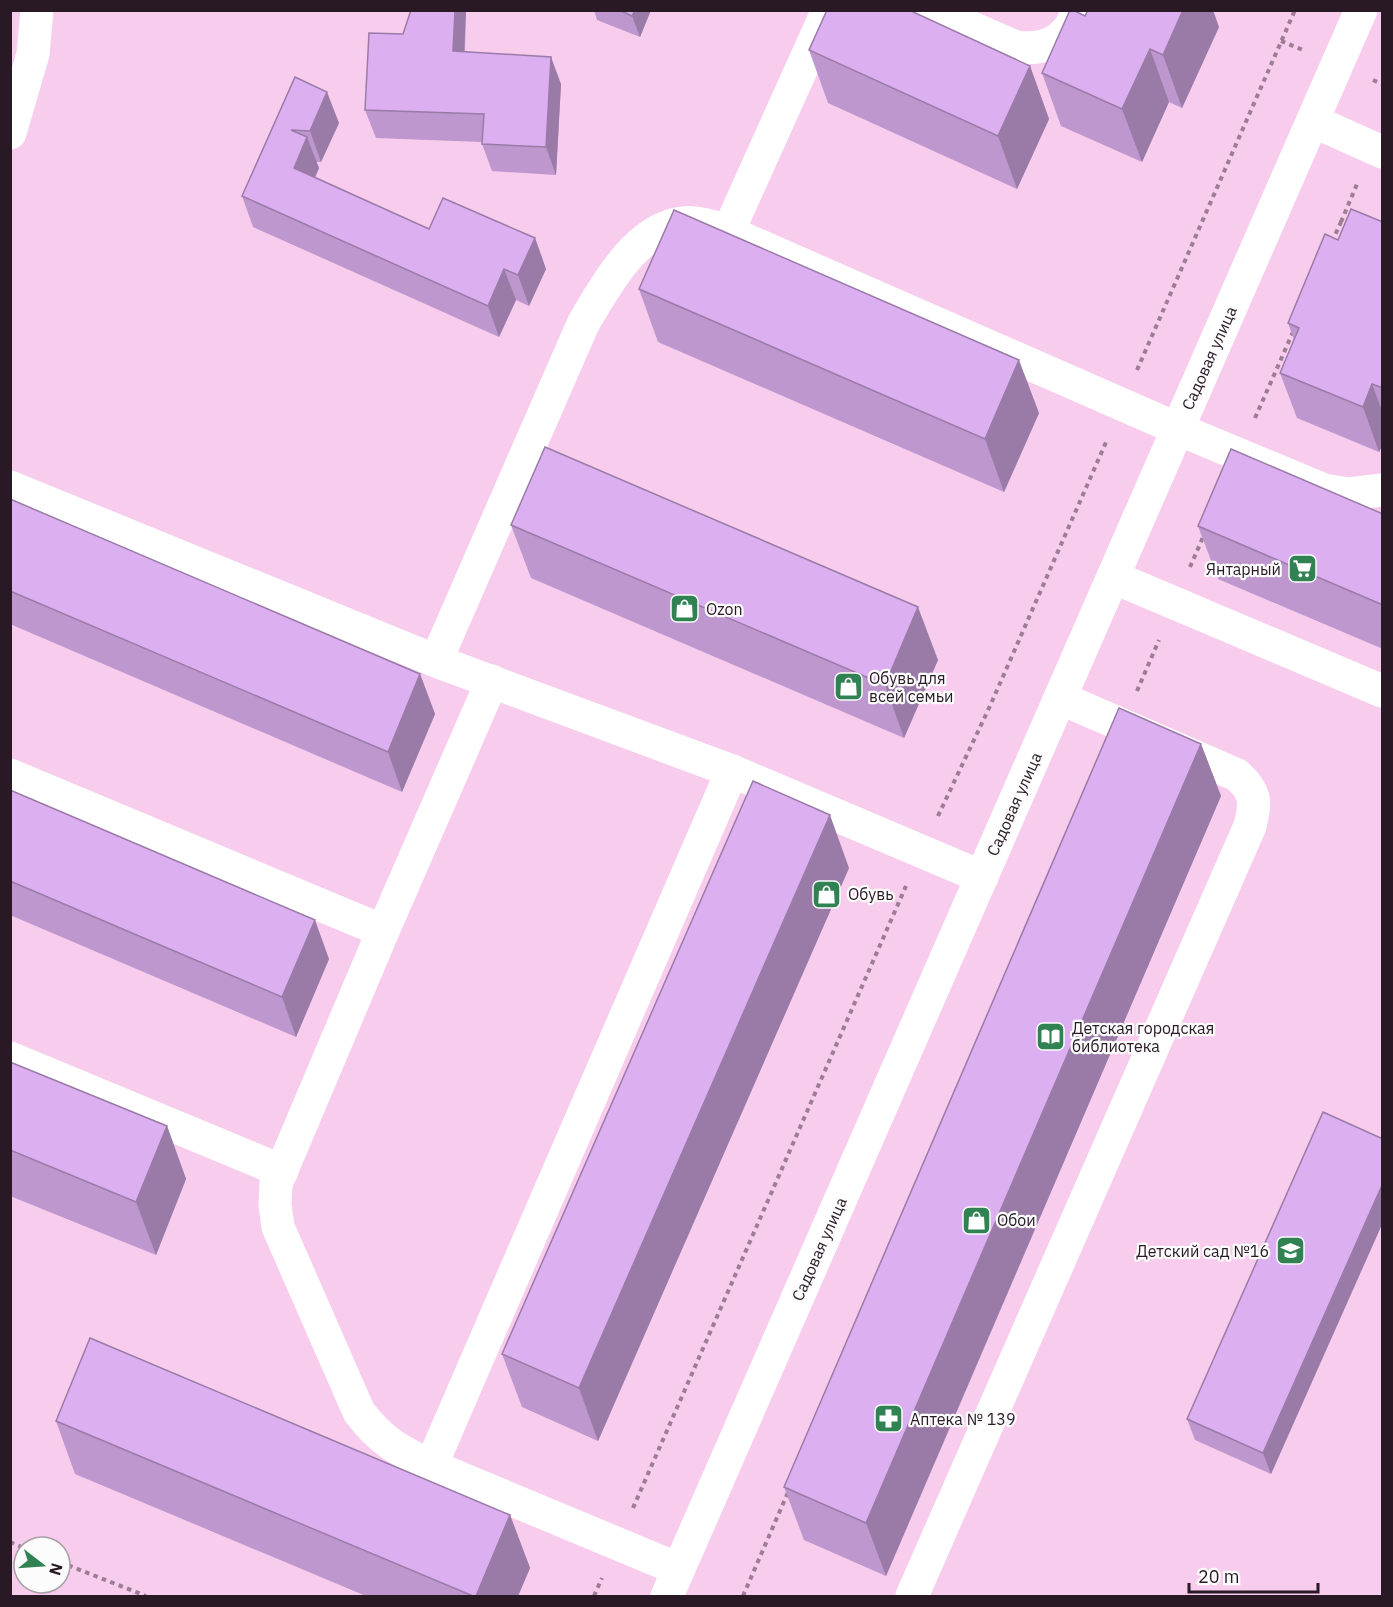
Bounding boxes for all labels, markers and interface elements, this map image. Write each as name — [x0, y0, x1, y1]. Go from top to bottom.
street label: Садовая улица — [1177, 303, 1241, 413]
supermarket icon: Янтарный — [1286, 553, 1318, 585]
place label: Янтарный — [1206, 559, 1281, 579]
shop icon: Ozon — [669, 593, 701, 625]
place label: Ozon — [706, 599, 743, 619]
place label: Обувь для всей семьи — [869, 668, 953, 706]
shop icon: Обувь для всей семьи — [832, 671, 864, 703]
street label: Садовая улица — [982, 749, 1046, 859]
shop icon: Обувь — [811, 878, 843, 910]
place label: Обувь — [848, 884, 894, 904]
place label: Детская городская библиотека — [1072, 1018, 1214, 1056]
library icon: Детская городская библиотека — [1035, 1021, 1067, 1053]
street label: Садовая улица — [787, 1194, 851, 1304]
shop icon: Обои — [960, 1204, 992, 1236]
place label: Обои — [997, 1210, 1036, 1230]
school or university icon: Детский сад №16 — [1274, 1235, 1306, 1267]
place label: Детский сад №16 — [1136, 1241, 1269, 1261]
pharmacy icon: Аптека № 139 — [873, 1403, 905, 1435]
place label: Аптека № 139 — [910, 1409, 1016, 1429]
north arrow — [12, 1535, 72, 1595]
scale bar — [1189, 1556, 1318, 1594]
text: N — [45, 1561, 68, 1578]
text: 20 m — [1198, 1565, 1240, 1588]

